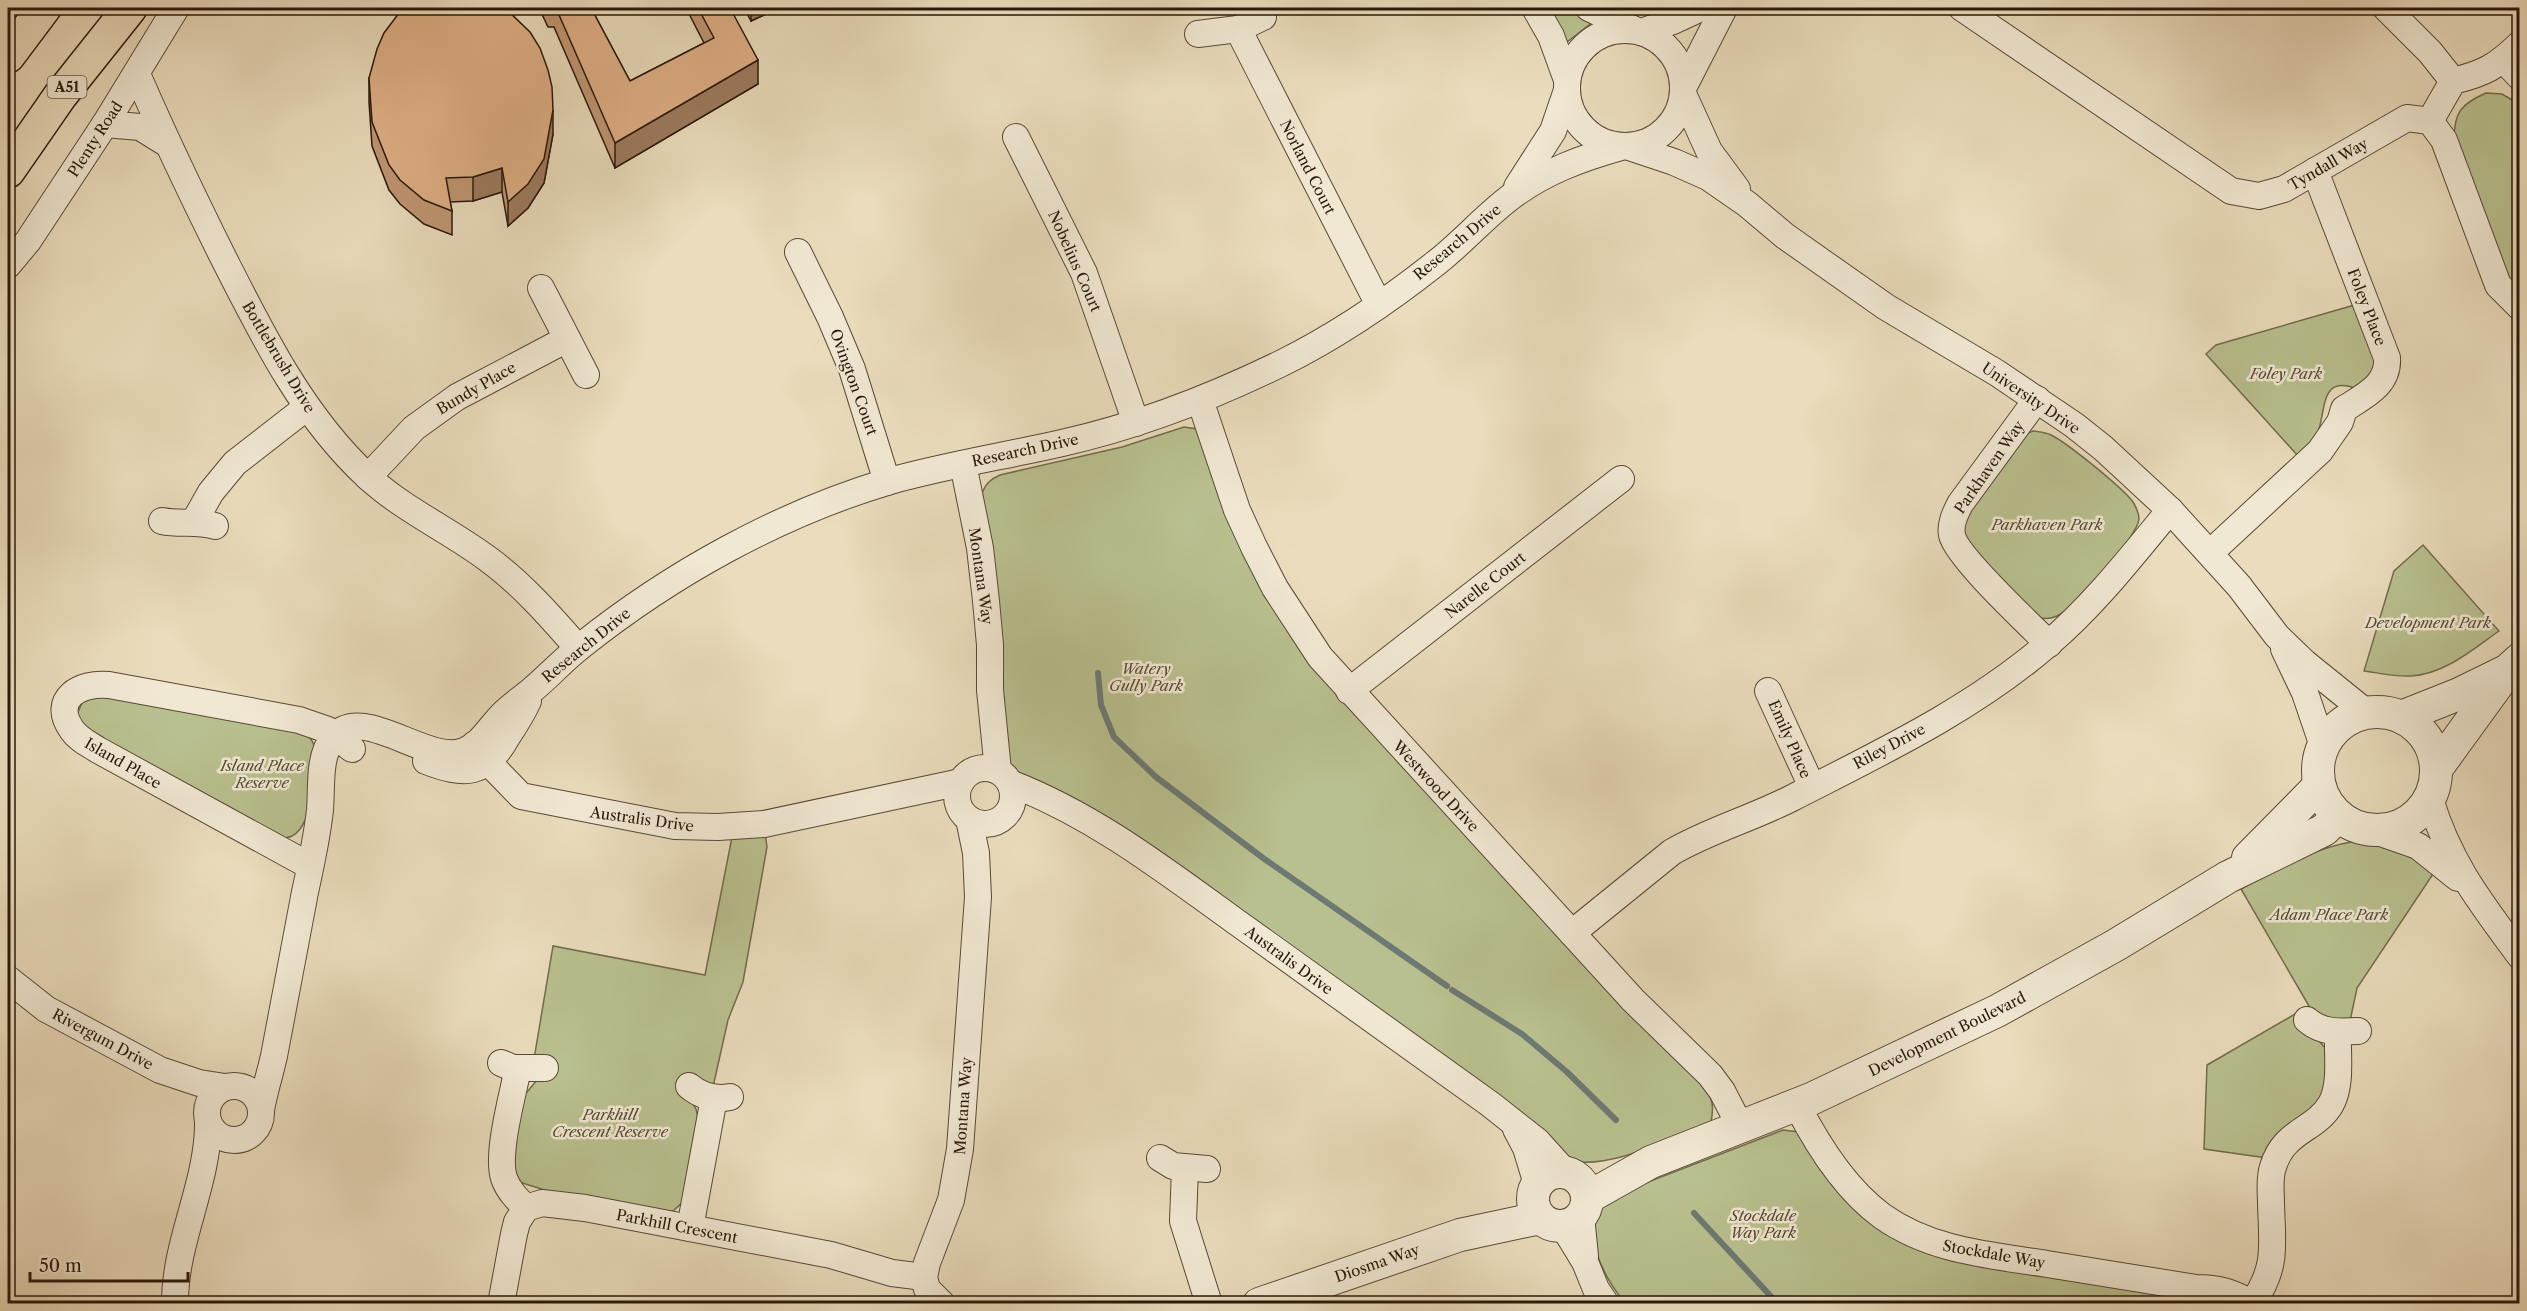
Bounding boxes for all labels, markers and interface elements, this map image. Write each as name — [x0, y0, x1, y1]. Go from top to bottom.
road number: A51 — [48, 76, 86, 98]
street label: Plenty Road — [63, 98, 127, 180]
street label: Norland Court — [1276, 116, 1340, 218]
street label: Tyndall Way — [2285, 133, 2372, 194]
street label: Research Drive — [1409, 200, 1505, 284]
street label: Nobelius Court — [1044, 207, 1106, 315]
street label: Foley Place — [2344, 266, 2390, 348]
street label: Bottlebrush Drive — [238, 298, 320, 416]
street label: Ovington Court — [826, 326, 882, 439]
street label: Bundy Place — [433, 358, 519, 418]
street label: University Drive — [1978, 358, 2084, 438]
park label: Foley Park — [2249, 364, 2322, 383]
street label: Parkhaven Way — [1950, 416, 2029, 517]
street label: Research Drive — [970, 429, 1080, 471]
park label: Parkhaven Park — [1990, 515, 2103, 534]
street label: Montana Way — [965, 526, 997, 627]
street label: Narelle Court — [1441, 547, 1530, 622]
street label: Research Drive — [538, 603, 634, 687]
park label: Development Park — [2364, 613, 2491, 632]
park label: Watery Gully Park — [1109, 659, 1183, 695]
street label: Emily Place — [1764, 697, 1816, 781]
street label: Riley Drive — [1850, 719, 1928, 773]
street label: Island Place — [81, 733, 165, 793]
street label: Westwood Drive — [1388, 736, 1483, 836]
park label: Island Place Reserve — [219, 756, 305, 792]
street label: Australis Drive — [588, 802, 695, 836]
park label: Adam Place Park — [2268, 905, 2388, 924]
street label: Australis Drive — [1240, 921, 1337, 998]
street label: Development Boulevard — [1865, 988, 2029, 1080]
street label: Rivergum Drive — [49, 1004, 157, 1074]
street label: Montana Way — [950, 1056, 976, 1156]
park label: Parkhill Crescent Reserve — [552, 1105, 669, 1141]
street label: Parkhill Crescent — [615, 1205, 740, 1247]
park label: Stockdale Way Park — [1729, 1206, 1797, 1242]
street label: Stockdale Way — [1941, 1236, 2047, 1272]
street label: Diosma Way — [1332, 1239, 1423, 1286]
scale bar — [30, 1245, 188, 1283]
text: 50 m — [39, 1255, 82, 1277]

